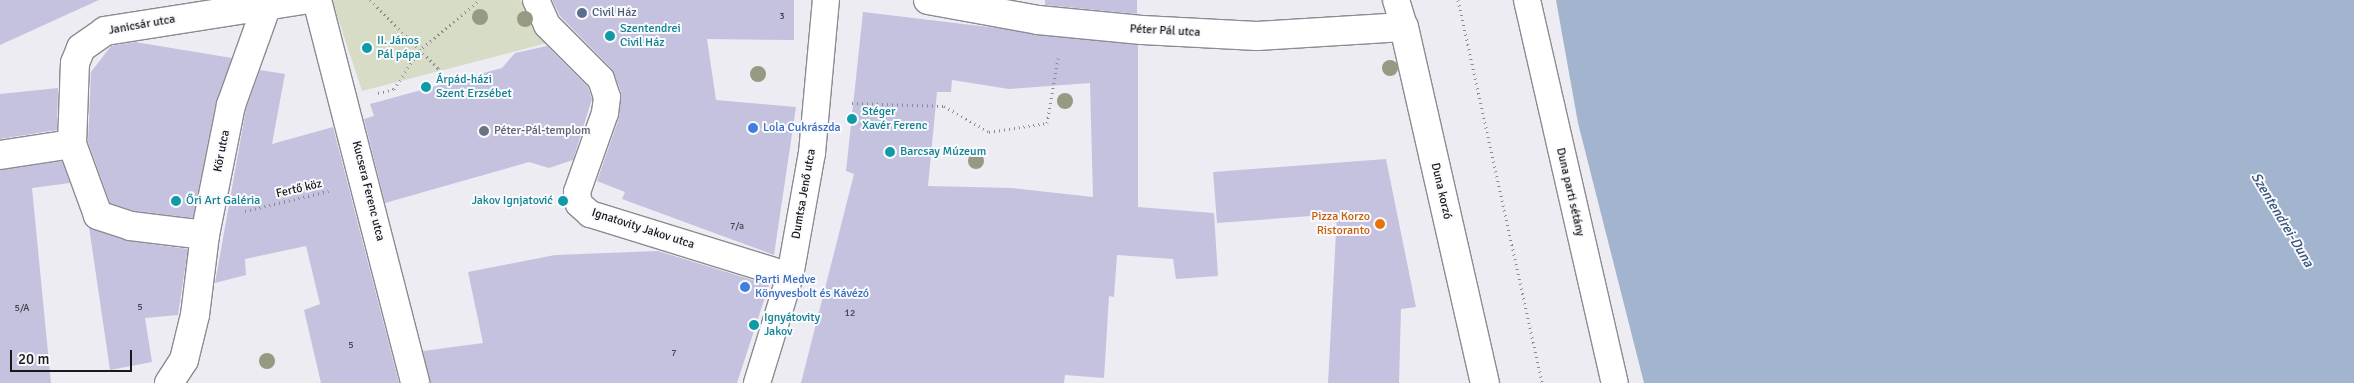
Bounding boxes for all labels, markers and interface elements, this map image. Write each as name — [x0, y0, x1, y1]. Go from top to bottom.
place label: Civil Ház — [592, 6, 637, 20]
marker: Civil Ház — [576, 7, 588, 19]
house number: 3 — [779, 11, 785, 23]
street label: Janicsár utca — [108, 12, 176, 38]
place label: Szentendrei Civil Ház — [620, 22, 681, 50]
street label: Péter Pál utca — [1129, 22, 1201, 40]
marker: Szentendrei Civil Ház — [604, 30, 616, 42]
place label: II. János Pál pápa — [377, 34, 421, 62]
marker: II. János Pál pápa — [361, 42, 373, 54]
place label: Árpád-házi Szent Erzsébet — [436, 73, 512, 101]
marker: Árpád-házi Szent Erzsébet — [420, 81, 432, 93]
place label: Stéger Xavér Ferenc — [862, 105, 928, 133]
marker: Stéger Xavér Ferenc — [846, 113, 858, 125]
place label: Lola Cukrászda — [763, 121, 841, 135]
marker: Lola Cukrászda — [747, 122, 759, 134]
place label: Péter-Pál-templom — [494, 124, 591, 138]
marker: Péter-Pál-templom — [478, 125, 490, 137]
street label: Kör utca — [211, 129, 233, 173]
street label: Kucsera Ferenc utca — [349, 139, 387, 243]
place label: Barcsay Múzeum — [900, 145, 986, 159]
marker: Barcsay Múzeum — [884, 146, 896, 158]
street label: Duna parti sétány — [1553, 146, 1587, 238]
street label: Dumtsa Jenő utca — [789, 148, 819, 240]
street label: Duna korzó — [1428, 161, 1454, 221]
water label: Szentendrei-Duna — [2247, 170, 2317, 270]
street label: Fertő köz — [275, 177, 323, 201]
place label: Őri Art Galéria — [186, 194, 260, 208]
place label: Jakov Ignjatović — [472, 194, 553, 208]
marker: Őri Art Galéria — [170, 195, 182, 207]
marker: Jakov Ignjatović — [557, 195, 569, 207]
street label: Ignatovity Jakov utca — [590, 206, 696, 252]
place label: Pizza Korzo Ristoranto — [1311, 210, 1370, 238]
marker: Pizza Korzo Ristoranto — [1374, 218, 1386, 230]
house number: 7/a — [730, 221, 744, 233]
place label: Parti Medve Könyvesbolt és Kávézó — [755, 273, 869, 301]
marker: Parti Medve Könyvesbolt és Kávézó — [739, 281, 751, 293]
house number: 5 — [137, 302, 143, 314]
house number: 5/A — [15, 303, 29, 315]
house number: 12 — [845, 308, 855, 320]
place label: Ignyátovity Jakov — [764, 311, 820, 339]
marker: Ignyátovity Jakov — [748, 319, 760, 331]
scale bar — [12, 340, 135, 372]
house number: 5 — [348, 340, 354, 352]
house number: 7 — [671, 348, 677, 360]
text: 20 m — [18, 350, 49, 368]

